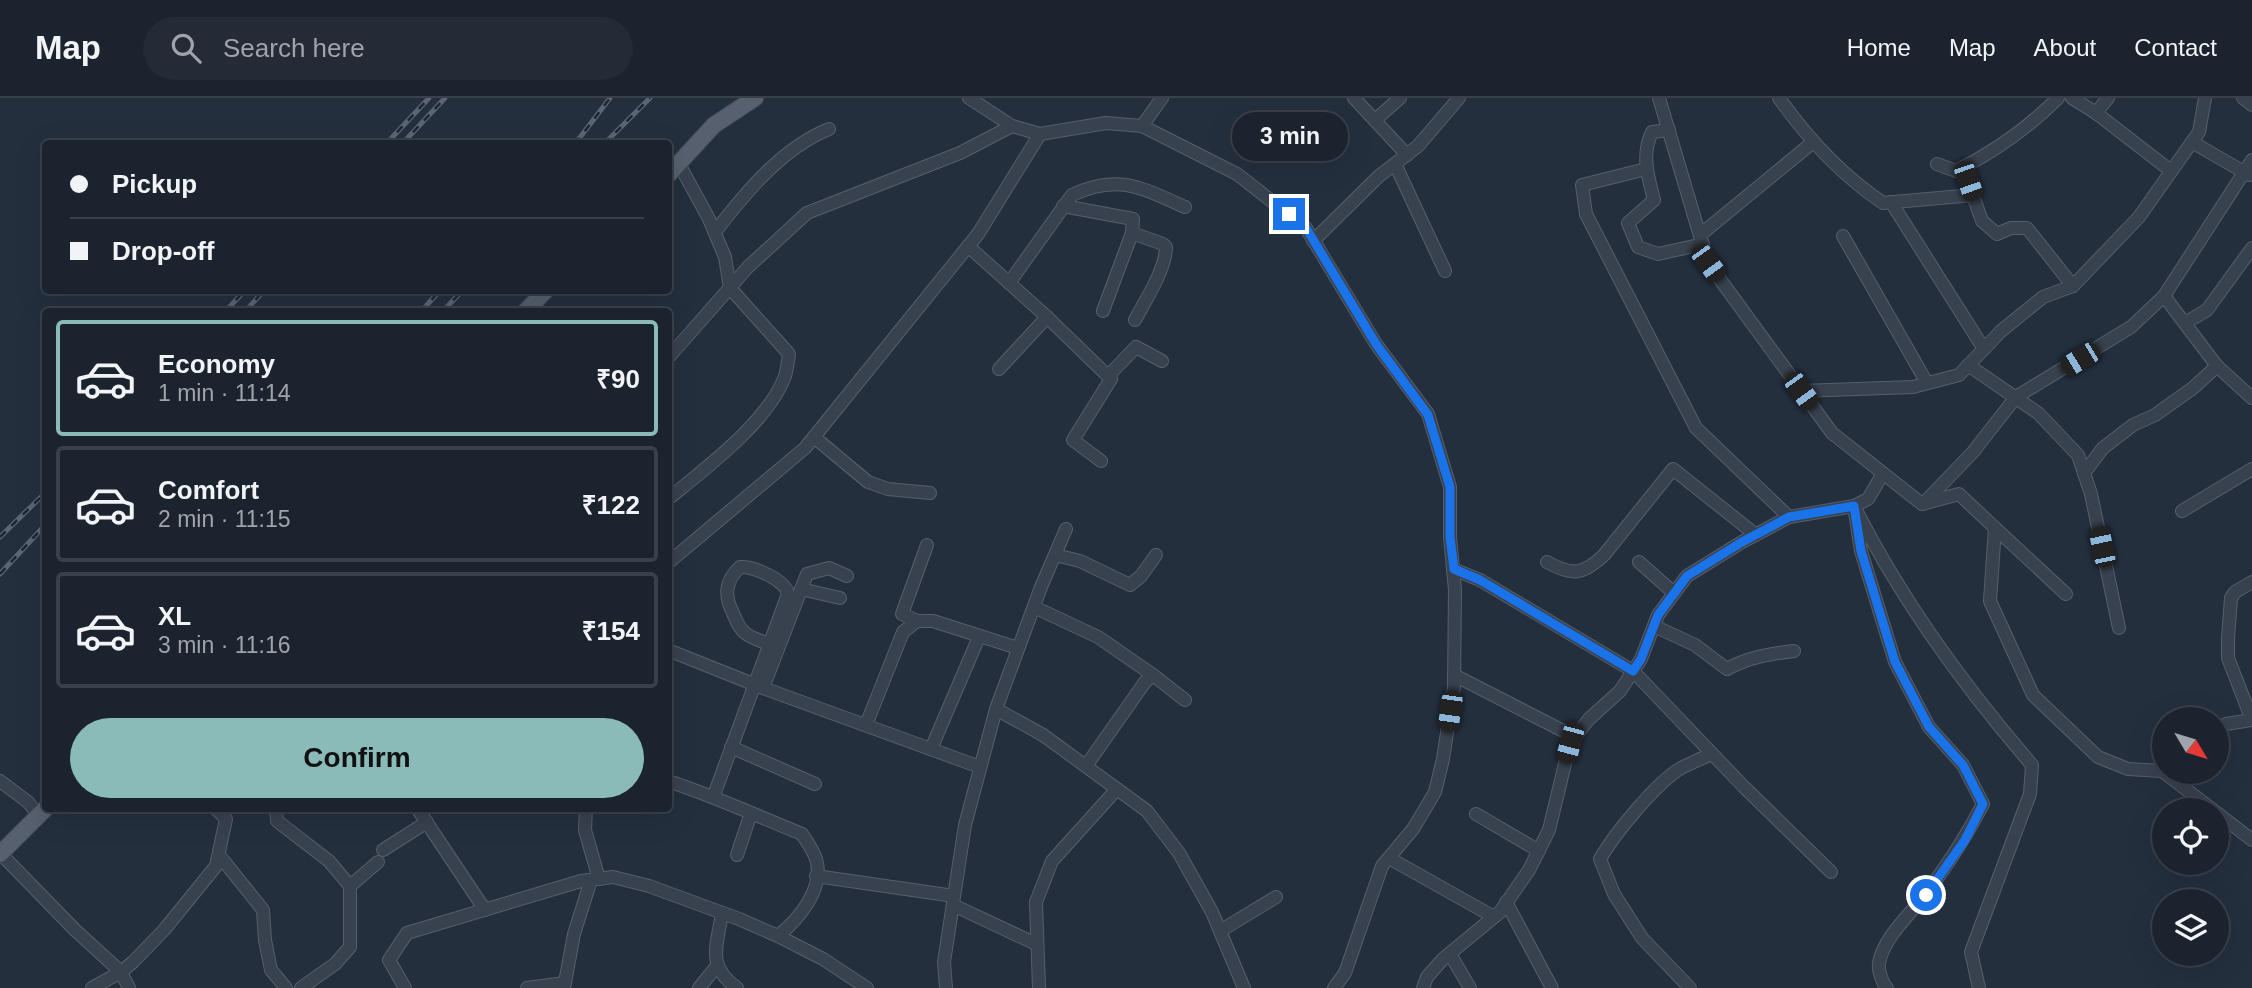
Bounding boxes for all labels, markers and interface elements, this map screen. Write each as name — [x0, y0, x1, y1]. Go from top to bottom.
search box — [143, 17, 633, 80]
text: Map — [35, 29, 101, 66]
icon: search — [167, 29, 205, 67]
text: Search here — [223, 33, 365, 63]
text: Home — [1847, 34, 1911, 61]
text: Map — [1949, 34, 1996, 61]
text: About — [2034, 34, 2096, 61]
text: Contact — [2134, 34, 2217, 61]
callout: 3 min — [1231, 113, 1347, 162]
text: 3 min — [1260, 123, 1320, 149]
car — [1952, 158, 1985, 204]
text: Pickup — [112, 169, 197, 199]
route end — [1273, 198, 1305, 230]
text: Drop-off — [112, 236, 215, 266]
car — [1688, 240, 1729, 286]
car — [2057, 339, 2104, 379]
icon: car — [74, 347, 137, 410]
text: Economy — [158, 349, 275, 379]
text: ₹90 — [596, 364, 640, 394]
car — [1781, 368, 1822, 414]
text: 1 min · 11:14 — [158, 380, 291, 406]
icon: car — [74, 473, 137, 536]
text: Comfort — [158, 475, 259, 505]
text: ₹122 — [582, 490, 640, 520]
text: 2 min · 11:15 — [158, 506, 291, 532]
car — [2088, 524, 2117, 570]
icon: car — [74, 599, 137, 662]
text: XL — [158, 601, 191, 631]
text: ₹154 — [582, 616, 640, 646]
text: 3 min · 11:16 — [158, 632, 291, 658]
car — [1437, 689, 1464, 733]
north arrow — [2152, 707, 2230, 784]
map controls — [2152, 707, 2229, 966]
button: Confirm — [70, 718, 644, 798]
car — [1555, 720, 1586, 766]
button: locate — [2152, 798, 2229, 875]
route start — [1910, 879, 1942, 911]
button: layers — [2152, 889, 2229, 966]

